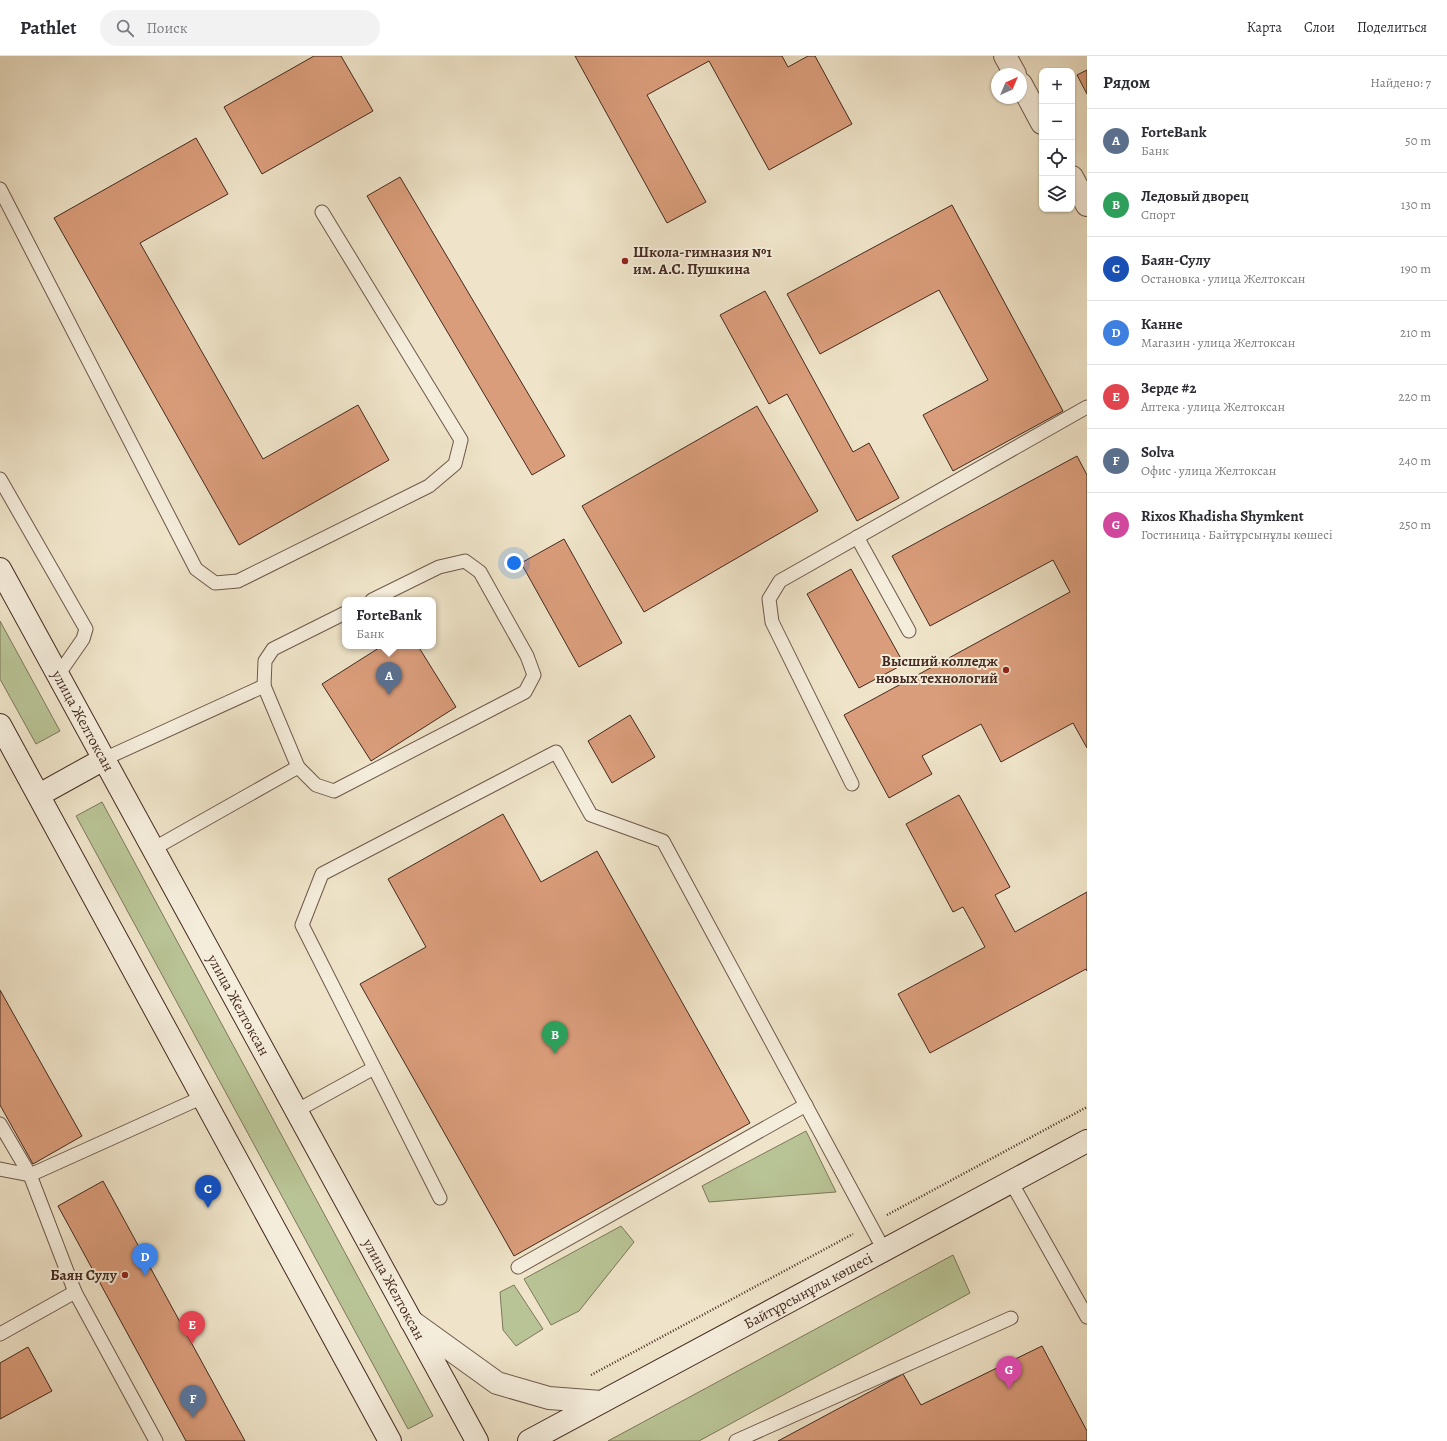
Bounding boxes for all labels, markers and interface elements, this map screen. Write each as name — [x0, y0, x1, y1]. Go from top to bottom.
search box — [100, 10, 380, 46]
text: Pathlet — [20, 15, 76, 41]
icon: search — [114, 17, 136, 39]
text: Поиск — [146, 18, 187, 38]
text: Карта — [1247, 18, 1282, 37]
text: Слои — [1304, 18, 1335, 37]
text: Поделиться — [1357, 18, 1427, 37]
north arrow — [991, 68, 1027, 104]
map controls — [1039, 68, 1075, 212]
button: + — [1039, 68, 1075, 104]
text: Рядом — [1103, 71, 1150, 94]
text: Найдено: 7 — [1370, 74, 1431, 91]
button: − — [1039, 104, 1075, 140]
text: ForteBank — [1141, 122, 1207, 142]
text: A — [1112, 132, 1120, 149]
text: 50 m — [1405, 132, 1431, 149]
button: locate — [1039, 140, 1075, 176]
text: Банк — [1141, 142, 1169, 159]
button: layers — [1039, 176, 1075, 212]
text: Ледовый дворец — [1141, 186, 1249, 206]
text: B — [1112, 196, 1120, 213]
text: 130 m — [1401, 196, 1431, 213]
text: Спорт — [1141, 206, 1175, 223]
place label: Школа-гимназия №1 им. А.С. Пушкина — [633, 242, 772, 279]
text: Баян-Сулу — [1141, 250, 1211, 270]
marker: Школа-гимназия №1 им. А.С. Пушкина — [620, 256, 630, 266]
text: C — [1112, 260, 1120, 277]
text: 190 m — [1400, 260, 1431, 277]
text: Остановка · улица Желтоксан — [1141, 270, 1305, 287]
text: Канне — [1141, 314, 1183, 334]
text: D — [1111, 324, 1121, 341]
text: 210 m — [1400, 324, 1431, 341]
text: Магазин · улица Желтоксан — [1141, 334, 1295, 351]
text: Зерде #2 — [1141, 378, 1197, 398]
text: E — [1112, 388, 1120, 405]
text: 220 m — [1398, 388, 1431, 405]
text: Аптека · улица Желтоксан — [1141, 398, 1285, 415]
text: Solva — [1141, 442, 1175, 462]
text: F — [1113, 452, 1119, 469]
text: 240 m — [1399, 452, 1431, 469]
text: Офис · улица Желтоксан — [1141, 462, 1276, 479]
text: Rixos Khadisha Shymkent — [1141, 506, 1304, 526]
text: G — [1112, 516, 1120, 533]
text: 250 m — [1399, 516, 1431, 533]
text: Гостиница · Байтұрсынұлы көшесі — [1141, 526, 1333, 543]
your location — [504, 553, 524, 573]
popup — [342, 597, 436, 649]
text: ForteBank — [356, 605, 422, 625]
text: Банк — [356, 625, 384, 642]
place label: Высший колледж новых технологий — [876, 651, 998, 688]
pin: A — [376, 662, 402, 695]
marker: Высший колледж новых технологий — [1001, 665, 1011, 675]
street label: улица Желтоксан — [47, 666, 119, 775]
street label: улица Желтоксан — [202, 950, 274, 1059]
pin: B — [542, 1021, 568, 1054]
pin: C — [195, 1175, 221, 1208]
street label: улица Желтоксан — [358, 1234, 430, 1344]
pin: D — [132, 1243, 158, 1276]
street label: Байтұрсынұлы көшесі — [740, 1248, 876, 1334]
place label: Баян Сулу — [50, 1265, 118, 1285]
marker: Баян Сулу — [120, 1270, 130, 1280]
pin: E — [179, 1311, 205, 1344]
pin: G — [996, 1356, 1022, 1389]
pin: F — [180, 1385, 206, 1418]

